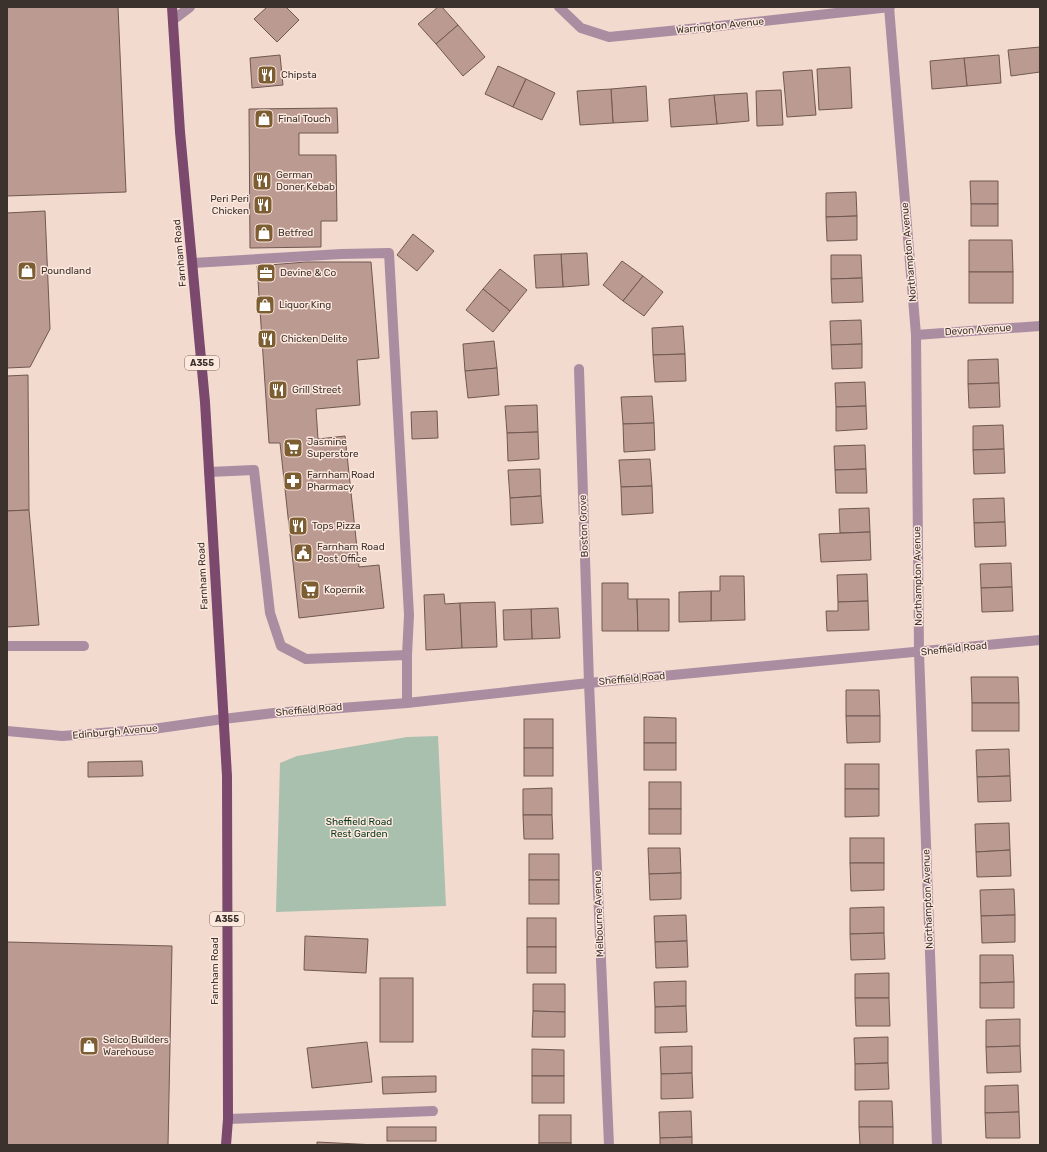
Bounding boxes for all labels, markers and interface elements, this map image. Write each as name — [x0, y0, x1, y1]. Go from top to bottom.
street label: Warrington Avenue — [675, 15, 765, 37]
restaurant icon: Chipsta — [256, 64, 278, 86]
place label: Chipsta — [281, 69, 317, 81]
shop icon: Final Touch — [253, 108, 275, 130]
place label: Final Touch — [278, 113, 331, 125]
place label: German Doner Kebab — [276, 169, 335, 193]
restaurant icon: German Doner Kebab — [251, 170, 273, 192]
place label: Peri Peri Chicken — [210, 193, 249, 217]
restaurant icon: Peri Peri Chicken — [252, 194, 274, 216]
street label: Northampton Avenue — [899, 201, 919, 302]
street label: Farnham Road — [171, 219, 189, 287]
shop icon: Betfred — [253, 222, 275, 244]
place label: Betfred — [278, 227, 313, 239]
shop icon: Poundland — [16, 260, 38, 282]
office icon: Devine & Co — [255, 262, 277, 284]
place label: Poundland — [41, 265, 91, 277]
place label: Devine & Co — [280, 267, 336, 279]
shop icon: Liquor King — [254, 294, 276, 316]
place label: Liquor King — [279, 299, 331, 311]
street label: Devon Avenue — [944, 322, 1012, 338]
restaurant icon: Chicken Delite — [256, 328, 278, 350]
place label: Chicken Delite — [281, 333, 348, 345]
road number: A355 — [185, 356, 219, 370]
restaurant icon: Grill Street — [267, 379, 289, 401]
place label: Grill Street — [292, 384, 341, 396]
place label: Jasmine Superstore — [307, 436, 359, 460]
supermarket icon: Jasmine Superstore — [282, 437, 304, 459]
place label: Farnham Road Pharmacy — [307, 469, 375, 493]
pharmacy icon: Farnham Road Pharmacy — [282, 470, 304, 492]
street label: Boston Grove — [577, 494, 591, 558]
restaurant icon: Tops Pizza — [287, 515, 309, 537]
place label: Tops Pizza — [312, 520, 361, 532]
street label: Northampton Avenue — [911, 526, 925, 626]
place label: Farnham Road Post Office — [317, 541, 385, 565]
street label: Farnham Road — [195, 542, 211, 610]
public building icon: Farnham Road Post Office — [292, 542, 314, 564]
supermarket icon: Kopernik — [299, 579, 321, 601]
place label: Kopernik — [324, 584, 365, 596]
street label: Sheffield Road — [920, 640, 988, 658]
street label: Sheffield Road — [598, 670, 666, 688]
street label: Sheffield Road — [275, 701, 343, 719]
street label: Edinburgh Avenue — [72, 722, 158, 742]
park label: Sheffield Road Rest Garden — [326, 816, 392, 840]
street label: Northampton Avenue — [920, 849, 936, 949]
street label: Melbourne Avenue — [591, 870, 607, 957]
road number: A355 — [210, 912, 244, 926]
street label: Farnham Road — [209, 937, 221, 1005]
place label: Selco Builders Warehouse — [103, 1034, 169, 1058]
shop icon: Selco Builders Warehouse — [78, 1035, 100, 1057]

